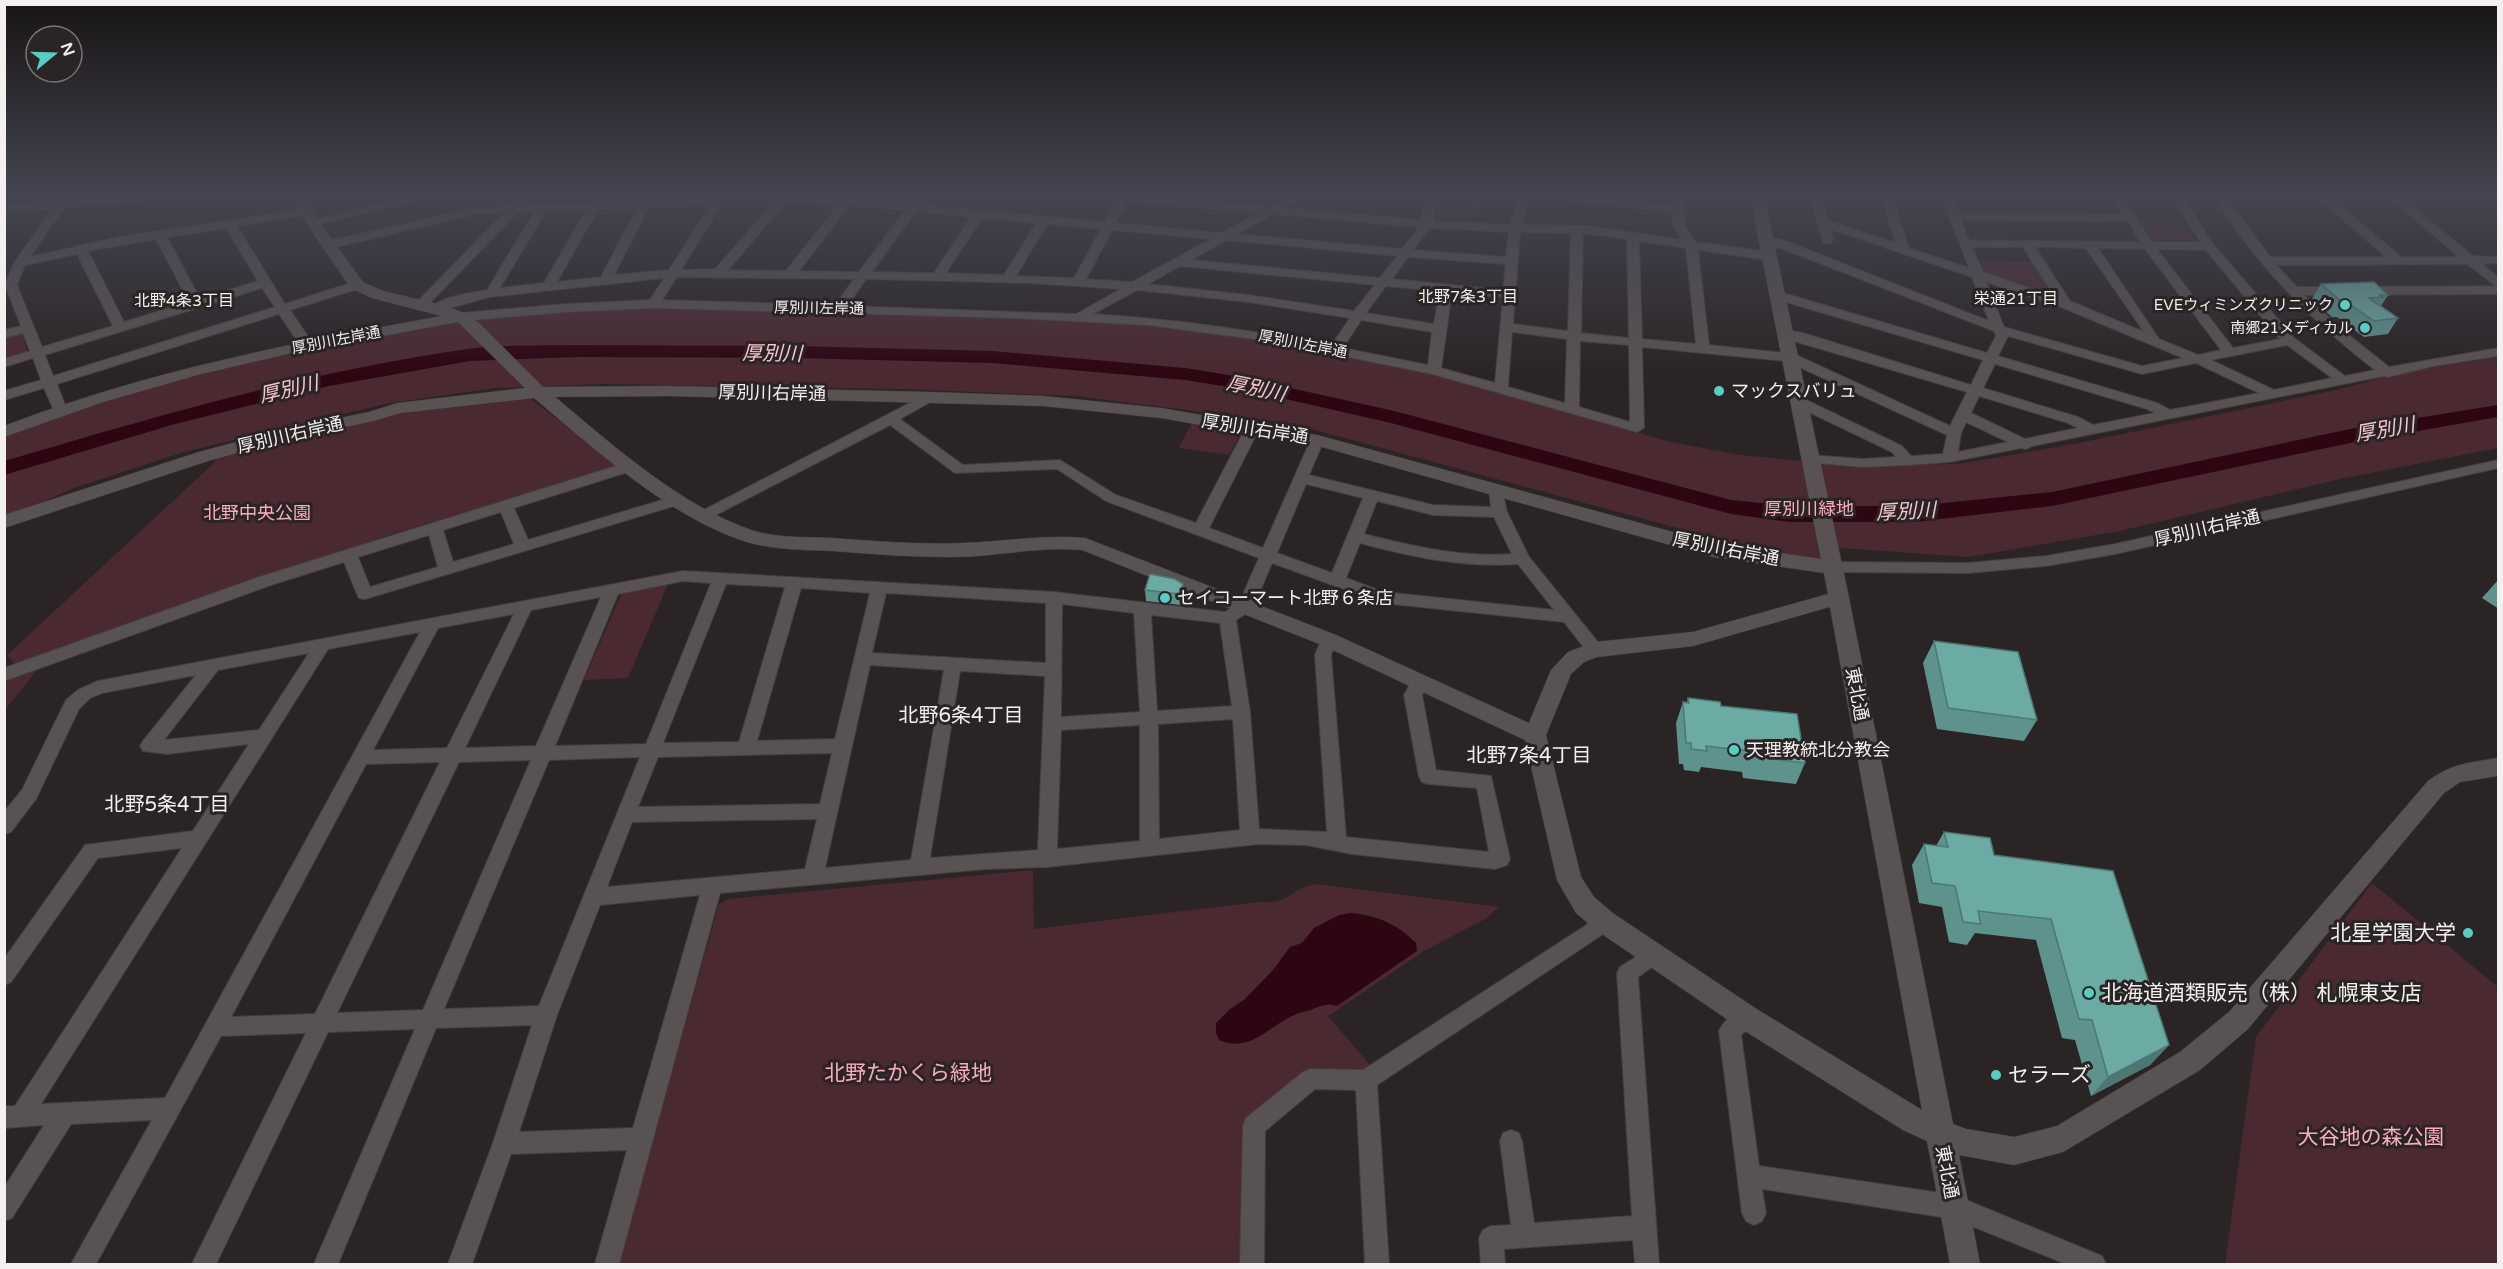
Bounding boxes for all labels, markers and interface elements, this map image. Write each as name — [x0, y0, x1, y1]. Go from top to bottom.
north arrow — [24, 24, 84, 84]
text: N — [56, 40, 79, 59]
district label: 北野7条3丁目 — [1418, 287, 1518, 307]
district label: 栄通21丁目 — [1974, 289, 2058, 309]
district label: 北野4条3丁目 — [134, 291, 234, 311]
place label: EVEウィミンズクリニック — [2154, 296, 2333, 314]
street label: 厚別川左岸通 — [774, 298, 864, 318]
marker: EVEウィミンズクリニック — [2338, 298, 2352, 312]
place label: 南郷21メディカル — [2230, 319, 2353, 337]
marker: 南郷21メディカル — [2358, 321, 2372, 335]
street label: 厚別川左岸通 — [290, 323, 382, 357]
street label: 厚別川左岸通 — [1257, 327, 1349, 361]
water label: 厚別川 — [742, 341, 804, 367]
water label: 厚別川 — [257, 371, 323, 408]
water label: 厚別川 — [1224, 371, 1290, 407]
place label: マックスバリュ — [1731, 380, 1856, 402]
street label: 厚別川右岸通 — [718, 381, 826, 405]
marker: マックスバリュ — [1712, 384, 1726, 398]
street label: 厚別川右岸通 — [1200, 410, 1310, 448]
street label: 厚別川右岸通 — [235, 412, 345, 458]
water label: 厚別川 — [2353, 413, 2419, 447]
park label: 厚別川緑地 — [1764, 498, 1854, 520]
water label: 厚別川 — [1875, 498, 1939, 526]
park label: 北野中央公園 — [203, 502, 311, 524]
street label: 厚別川右岸通 — [2152, 505, 2262, 551]
street label: 厚別川右岸通 — [1671, 528, 1781, 570]
place label: セイコーマート北野６条店 — [1177, 587, 1393, 609]
marker: セイコーマート北野６条店 — [1158, 591, 1172, 605]
street label: 東北通 — [1841, 665, 1873, 723]
district label: 北野6条4丁目 — [898, 704, 1024, 728]
place label: 天理教統北分教会 — [1746, 739, 1890, 761]
marker: 天理教統北分教会 — [1727, 743, 1741, 757]
district label: 北野7条4丁目 — [1466, 744, 1592, 768]
district label: 北野5条4丁目 — [104, 793, 230, 817]
place label: 北星学園大学 — [2330, 921, 2456, 946]
marker: 北星学園大学 — [2461, 926, 2475, 940]
place label: 北海道酒類販売（株） 札幌東支店 — [2101, 981, 2421, 1006]
marker: 北海道酒類販売（株） 札幌東支店 — [2082, 986, 2096, 1000]
park label: 北野たかくら緑地 — [824, 1061, 992, 1086]
place label: セラーズ — [2008, 1063, 2091, 1088]
marker: セラーズ — [1989, 1068, 2003, 1082]
park label: 大谷地の森公園 — [2298, 1125, 2445, 1150]
street label: 東北通 — [1931, 1143, 1963, 1201]

